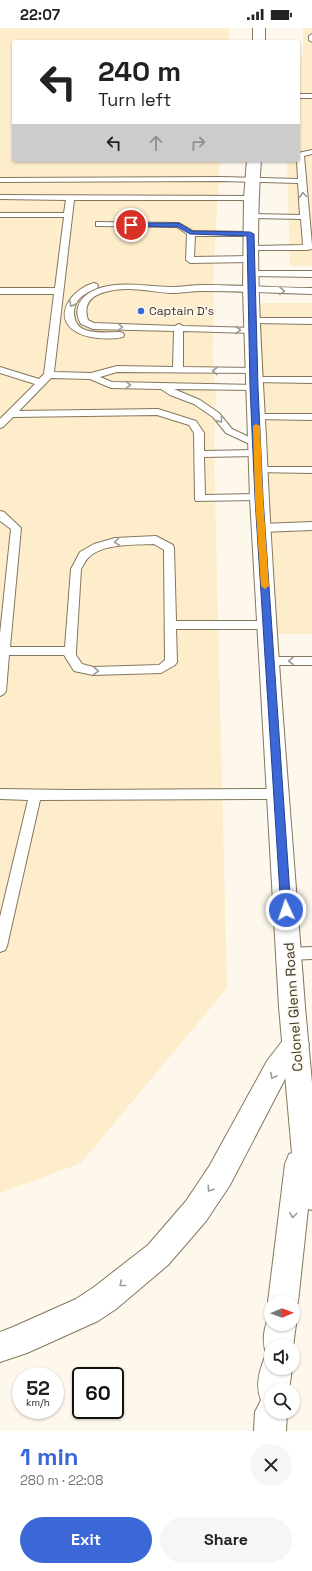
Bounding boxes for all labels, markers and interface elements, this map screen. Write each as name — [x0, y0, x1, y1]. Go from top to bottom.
text: 22:07 — [20, 5, 60, 24]
text: 240 m — [98, 53, 181, 89]
icon: left — [32, 56, 84, 108]
text: Turn left — [98, 88, 171, 111]
icon: left — [103, 132, 125, 154]
icon: ahead — [145, 132, 167, 154]
icon: right — [187, 132, 209, 154]
one-way arrow — [298, 192, 307, 199]
pin — [114, 208, 148, 242]
icon: arrive — [120, 214, 142, 236]
one-way arrow — [279, 287, 285, 295]
one-way arrow — [69, 300, 77, 307]
place label: Captain D's — [149, 303, 214, 319]
marker: Captain D's — [136, 306, 146, 316]
one-way arrow — [117, 323, 123, 331]
one-way arrow — [235, 326, 241, 334]
one-way arrow — [212, 367, 218, 375]
one-way arrow — [125, 381, 131, 389]
one-way arrow — [215, 415, 222, 422]
one-way arrow — [114, 537, 121, 546]
one-way arrow — [288, 657, 294, 665]
one-way arrow — [93, 666, 99, 675]
position arrow — [265, 889, 307, 931]
street label: Colonel Glenn Road — [279, 942, 307, 1072]
one-way arrow — [270, 1072, 278, 1079]
one-way arrow — [208, 1185, 215, 1192]
one-way arrow — [289, 1212, 298, 1218]
one-way arrow — [120, 1280, 127, 1287]
north arrow — [264, 1295, 300, 1331]
map controls — [264, 1295, 300, 1419]
button: sound — [264, 1339, 300, 1375]
speed limit sign: 60 — [72, 1367, 124, 1419]
text: 52 — [26, 1375, 50, 1401]
button: search — [264, 1383, 300, 1419]
text: km/h — [26, 1396, 50, 1409]
text: 1 min — [20, 1441, 79, 1472]
button: close — [250, 1444, 292, 1486]
text: 280 m · 22:08 — [20, 1472, 103, 1489]
button: Exit — [20, 1517, 152, 1563]
button: Share — [160, 1517, 292, 1563]

